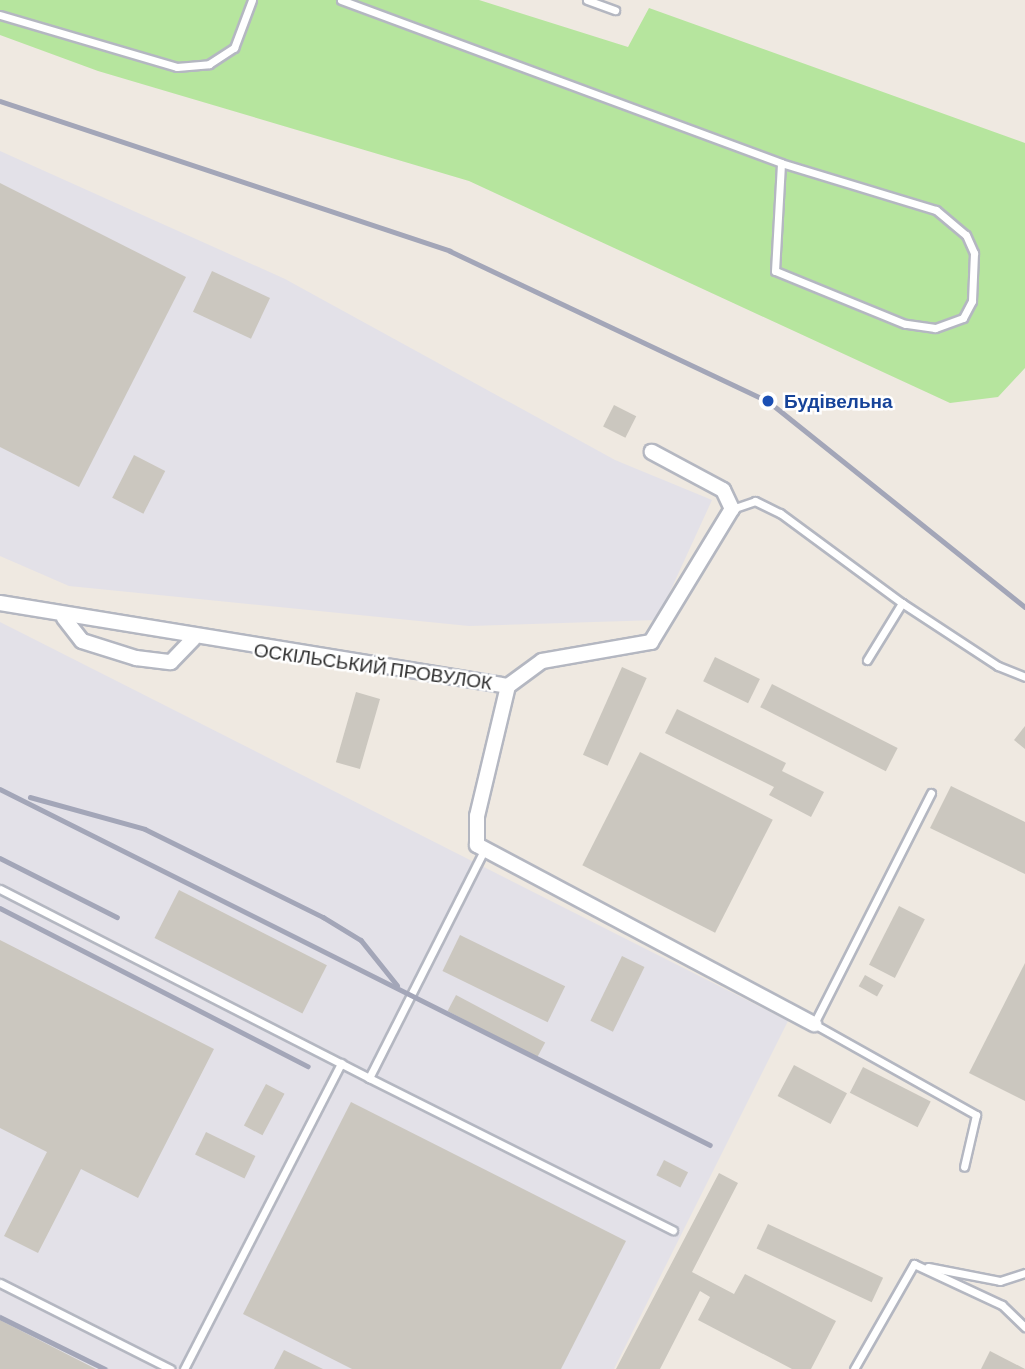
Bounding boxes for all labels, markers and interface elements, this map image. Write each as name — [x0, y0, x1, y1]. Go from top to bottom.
place label: Будівельна — [784, 390, 893, 412]
marker: Будівельна — [758, 391, 778, 411]
street label: ОСКІЛЬСЬКИЙ ПРОВУЛОК — [252, 638, 494, 694]

